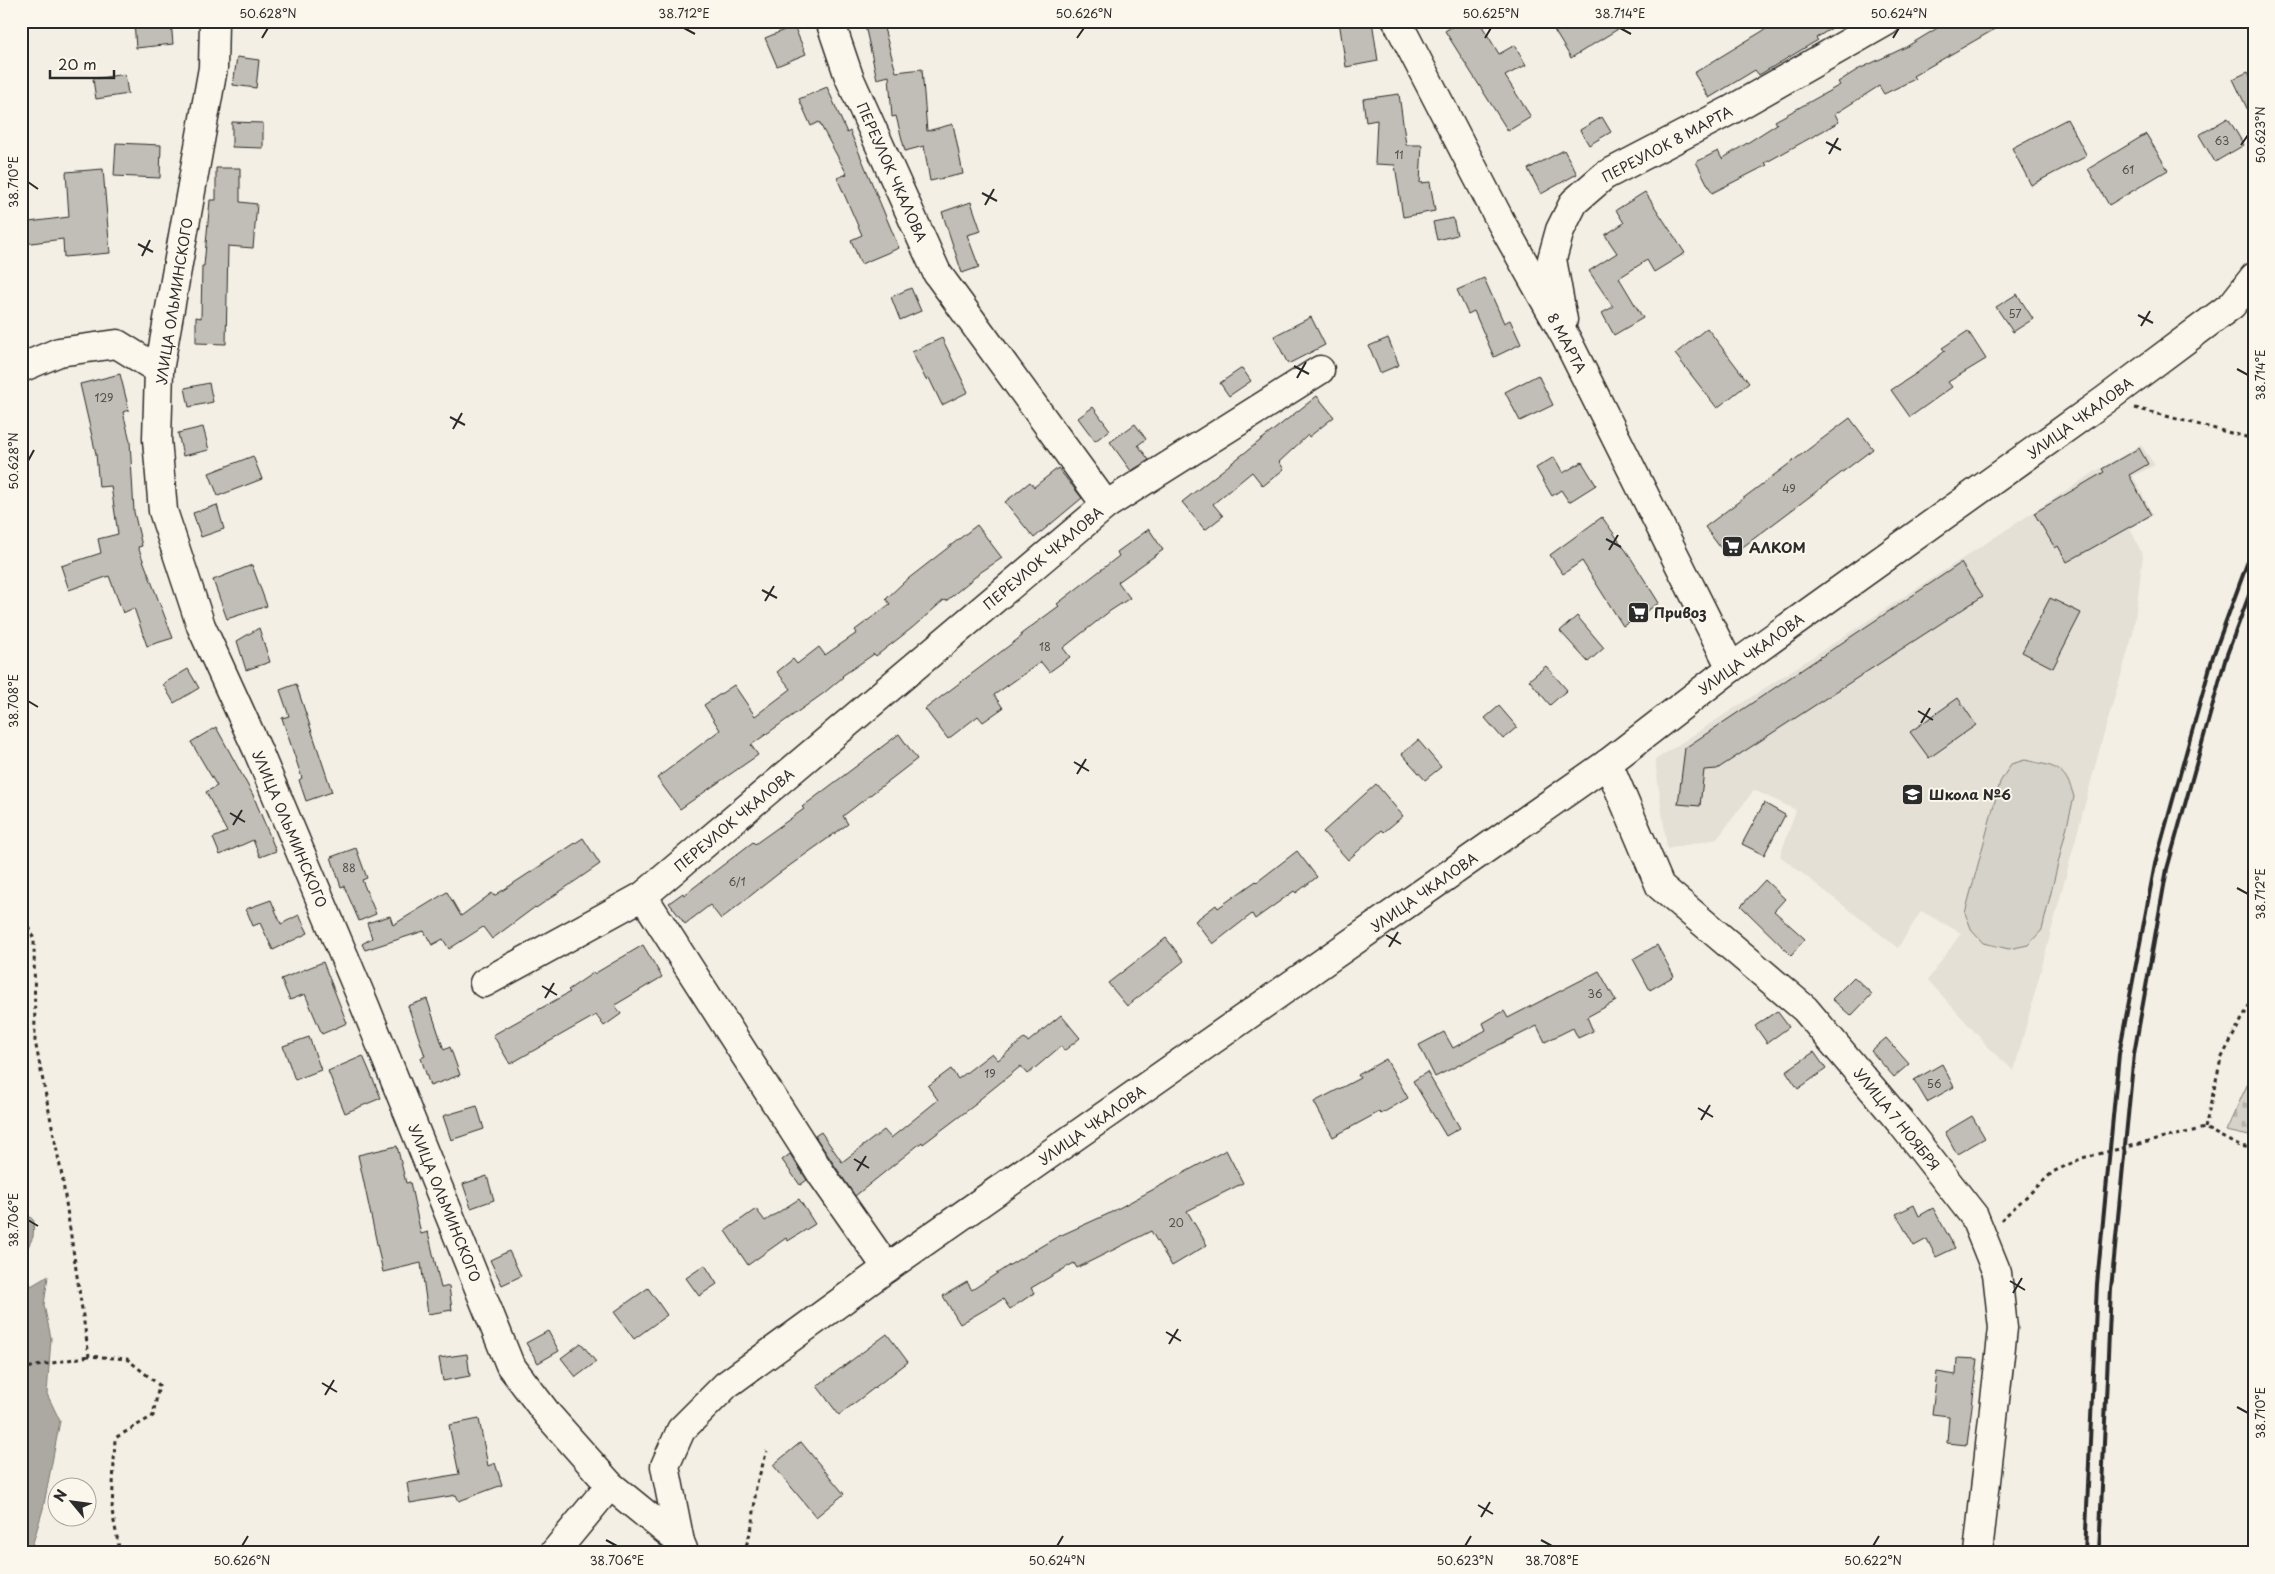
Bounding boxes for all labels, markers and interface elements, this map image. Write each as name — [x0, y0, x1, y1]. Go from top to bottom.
text: 50.628°N — [239, 4, 297, 22]
text: 38.712°E — [658, 4, 710, 22]
text: 50.626°N — [1056, 4, 1112, 22]
text: 50.625°N — [1463, 4, 1519, 22]
text: 38.714°E — [1595, 4, 1645, 22]
text: 50.624°N — [1870, 4, 1928, 22]
scale bar — [50, 48, 114, 80]
text: 20 m — [58, 52, 97, 75]
street label: ПЕРЕУЛОК ЧКАЛОВА — [852, 99, 932, 245]
street label: ПЕРЕУЛОК 8 МАРТА — [1598, 100, 1736, 187]
text: 50.623°N — [2251, 106, 2269, 164]
house number: 63 — [2215, 132, 2229, 149]
house number: 11 — [1394, 146, 1404, 163]
text: 38.710°E — [4, 156, 22, 208]
house number: 61 — [2122, 161, 2134, 178]
street label: УЛИЦА ОЛЬМИНСКОГО — [150, 216, 198, 386]
house number: 57 — [2008, 305, 2022, 322]
street label: 8 МАРТА — [1542, 309, 1592, 377]
text: 38.714°E — [2251, 350, 2269, 400]
street label: УЛИЦА ЧКАЛОВА — [2023, 372, 2137, 464]
house number: 129 — [95, 389, 113, 406]
text: 50.628°N — [4, 432, 22, 490]
house number: 49 — [1782, 480, 1796, 497]
street label: ПЕРЕУЛОК ЧКАЛОВА — [979, 502, 1107, 614]
supermarket icon: АЛКОМ — [1721, 535, 1745, 559]
place label: АЛКОМ — [1749, 537, 1806, 558]
supermarket icon: Привоз — [1626, 600, 1650, 624]
place label: Привоз — [1654, 602, 1706, 623]
street label: УЛИЦА ЧКАЛОВА — [1694, 608, 1808, 700]
house number: 18 — [1039, 638, 1051, 655]
text: 38.708°E — [4, 674, 22, 728]
street label: УЛИЦА ОЛЬМИНСКОГО — [247, 747, 333, 911]
street label: ПЕРЕУЛОК ЧКАЛОВА — [670, 764, 798, 876]
school or university icon: Школа №6 — [1901, 782, 1925, 806]
place label: Школа №6 — [1929, 784, 2011, 805]
street label: УЛИЦА ЧКАЛОВА — [1366, 847, 1482, 937]
house number: 88 — [342, 859, 356, 876]
text: 38.712°E — [2251, 868, 2269, 920]
house number: 6/1 — [728, 873, 746, 890]
house number: 36 — [1588, 985, 1603, 1002]
street label: УЛИЦА 7 НОЯБРЯ — [1849, 1063, 1945, 1175]
house number: 19 — [984, 1065, 996, 1082]
house number: 56 — [1927, 1075, 1942, 1092]
street label: УЛИЦА ЧКАЛОВА — [1034, 1080, 1150, 1170]
street label: УЛИЦА ОЛЬМИНСКОГО — [404, 1121, 486, 1285]
text: 38.706°E — [4, 1193, 22, 1247]
house number: 20 — [1168, 1214, 1184, 1231]
text: 38.710°E — [2251, 1387, 2269, 1439]
north arrow — [48, 1476, 98, 1526]
text: N — [48, 1486, 72, 1505]
text: 50.626°N — [214, 1551, 270, 1569]
text: 38.706°E — [590, 1551, 644, 1569]
text: 50.624°N — [1028, 1551, 1086, 1569]
text: 50.623°N — [1436, 1551, 1494, 1569]
text: 38.708°E — [1525, 1551, 1579, 1569]
text: 50.622°N — [1844, 1551, 1902, 1569]

